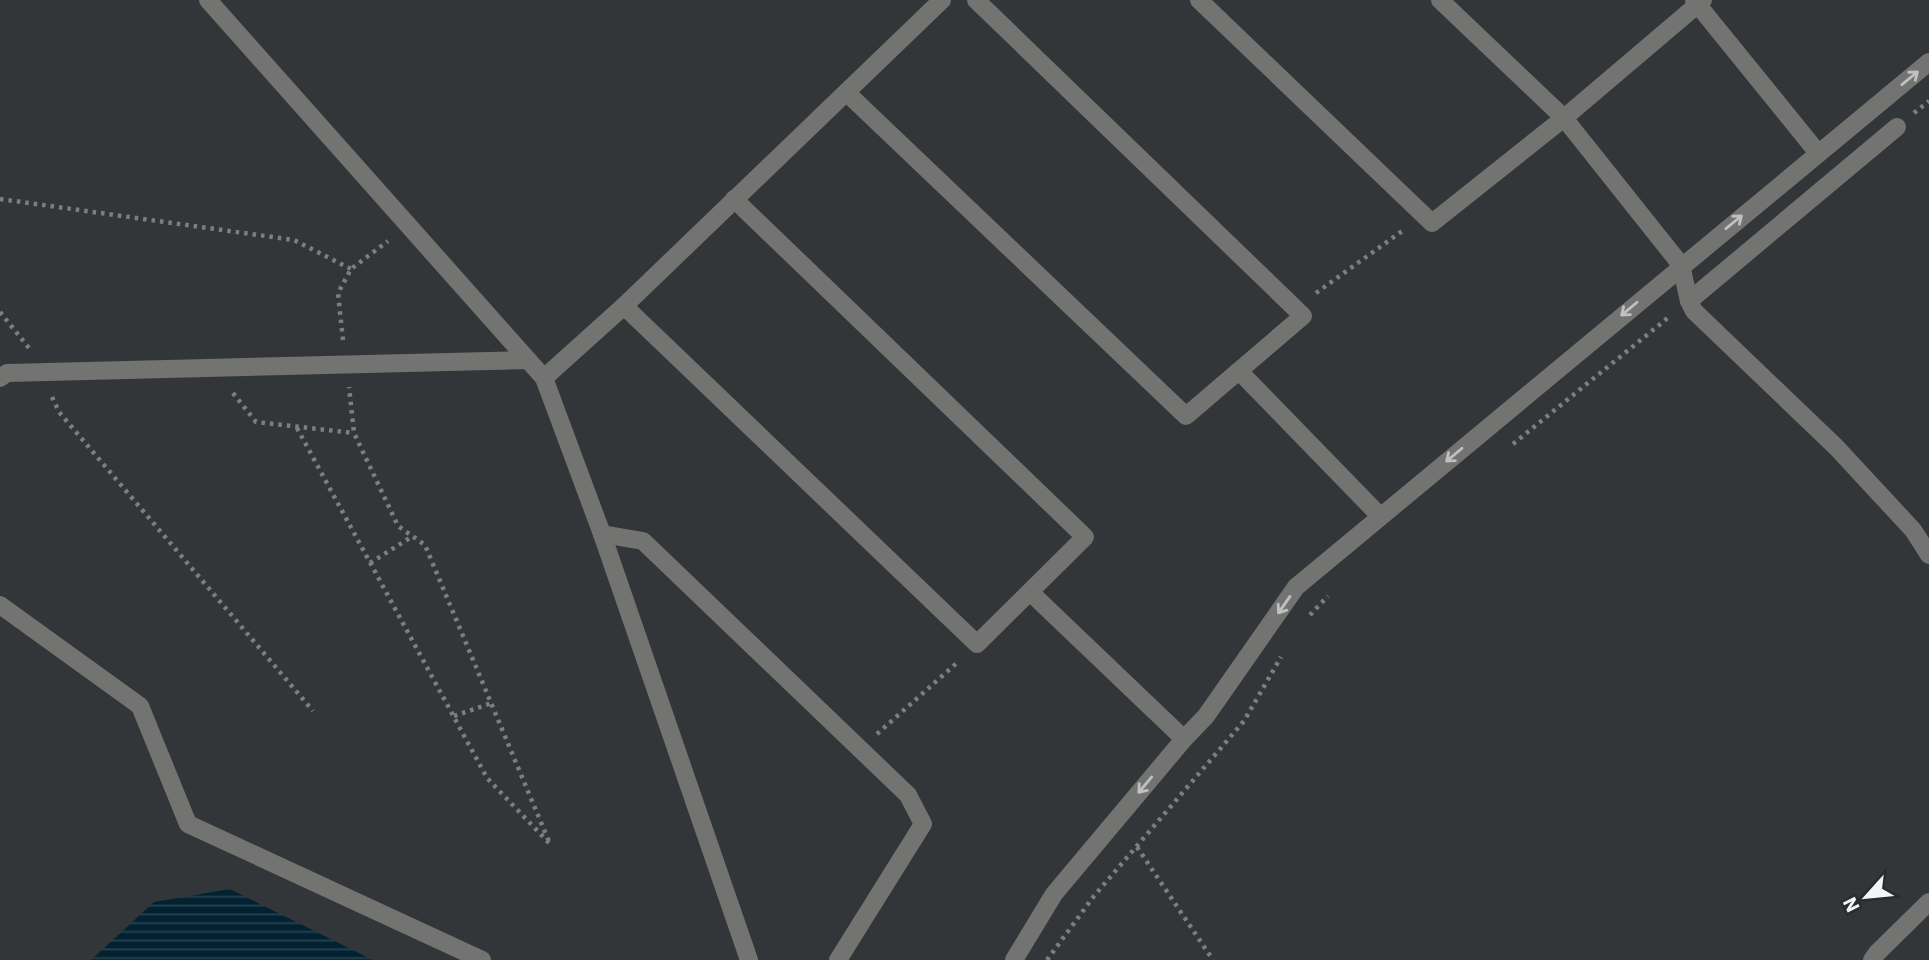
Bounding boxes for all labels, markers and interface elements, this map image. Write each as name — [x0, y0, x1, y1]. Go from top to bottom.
one-way arrow — [1900, 70, 1918, 85]
one-way arrow — [1724, 214, 1742, 230]
one-way arrow — [1620, 301, 1638, 317]
one-way arrow — [1445, 447, 1463, 462]
one-way arrow — [1277, 595, 1291, 614]
one-way arrow — [1138, 776, 1154, 794]
north arrow — [1831, 862, 1901, 932]
text: N — [1837, 893, 1865, 916]

